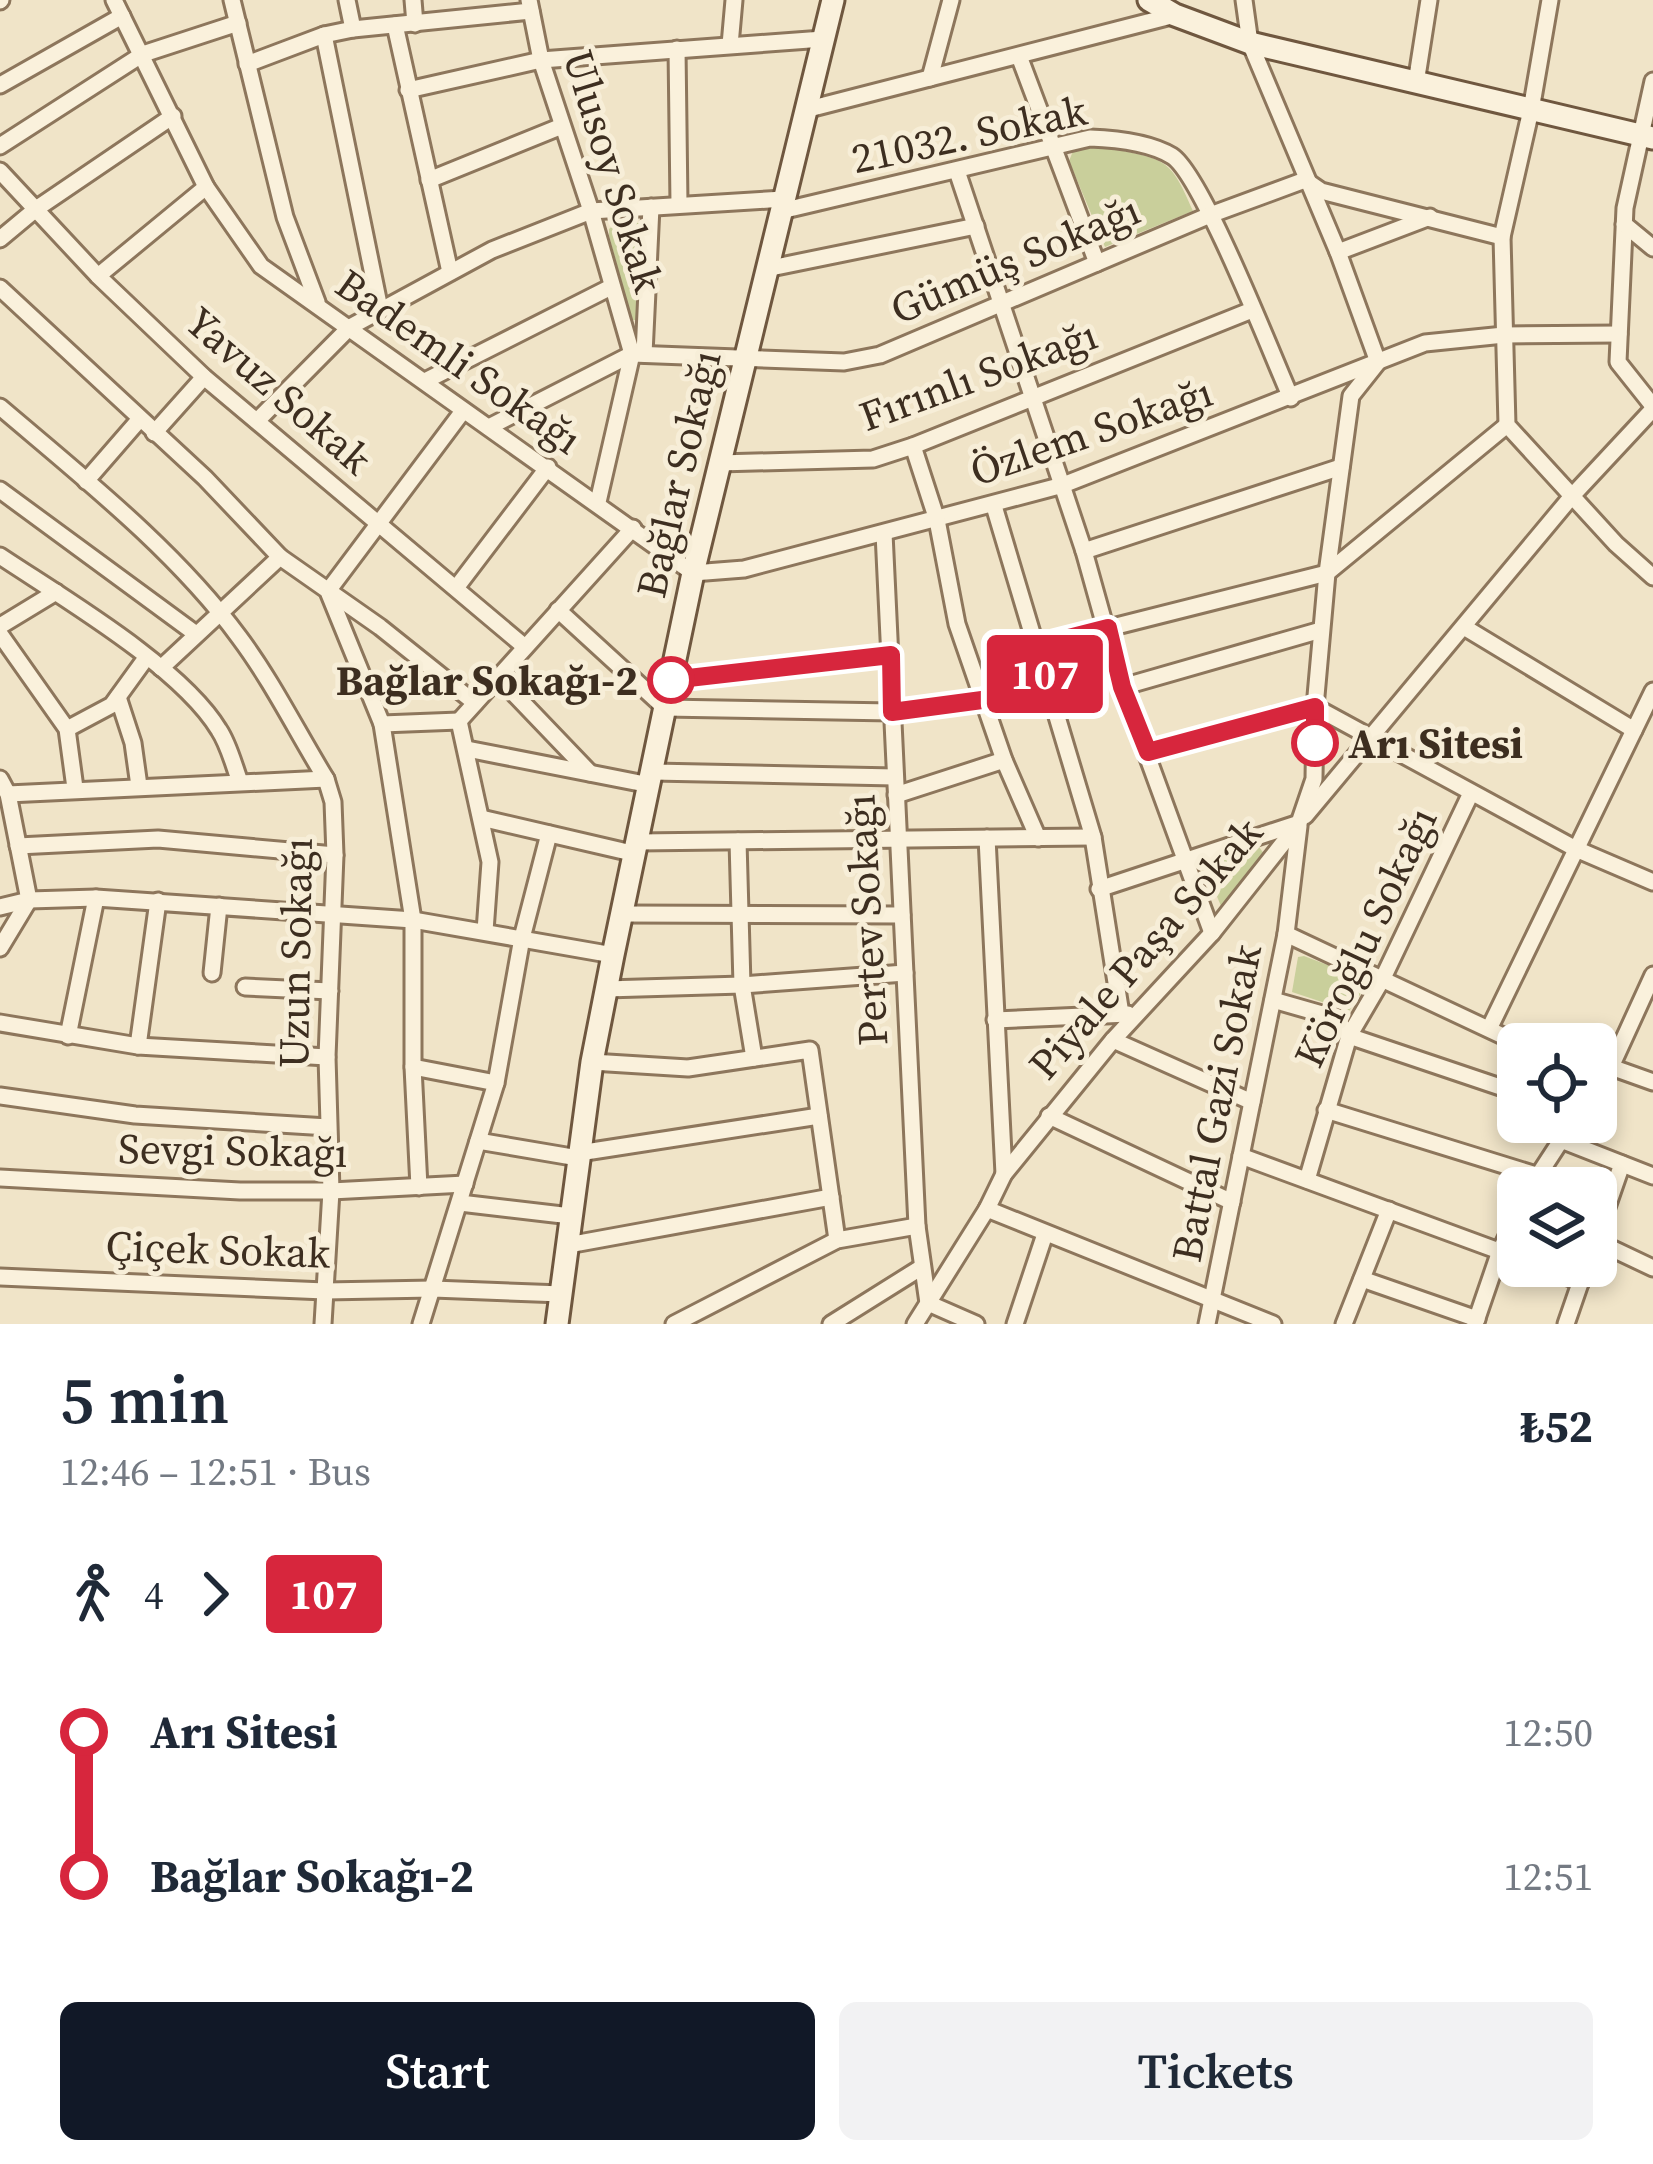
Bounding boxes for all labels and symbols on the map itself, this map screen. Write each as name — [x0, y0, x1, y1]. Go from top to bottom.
street label: Ulusoy Sokak — [550, 43, 678, 299]
street label: 21032. Sokak — [846, 81, 1092, 187]
street label: Gümüş Sokağı — [881, 180, 1149, 338]
street label: Bademli Sokağı — [324, 255, 594, 467]
street label: Yavuz Sokak — [173, 293, 385, 487]
street label: Fırınlı Sokağı — [851, 305, 1105, 445]
street label: Bağlar Sokağı — [621, 345, 735, 603]
street label: Özlem Sokağı — [962, 362, 1220, 500]
line badge: 107 — [976, 635, 1114, 713]
place label: Bağlar Sokağı-2 — [336, 651, 638, 709]
marker: Bağlar Sokağı-2 — [649, 658, 693, 702]
place label: Arı Sitesi — [1348, 714, 1523, 772]
marker: Arı Sitesi — [1293, 721, 1337, 765]
street label: Pertev Sokağı — [830, 793, 902, 1047]
street label: Köroğlu Sokağı — [1279, 798, 1451, 1076]
street label: Piyale Paşa Sokak — [1015, 804, 1275, 1092]
street label: Uzun Sokağı — [264, 837, 326, 1069]
street label: Battal Gazi Sokak — [1157, 939, 1275, 1267]
street label: Sevgi Sokağı — [118, 1119, 348, 1181]
street label: Çiçek Sokak — [105, 1216, 331, 1282]

